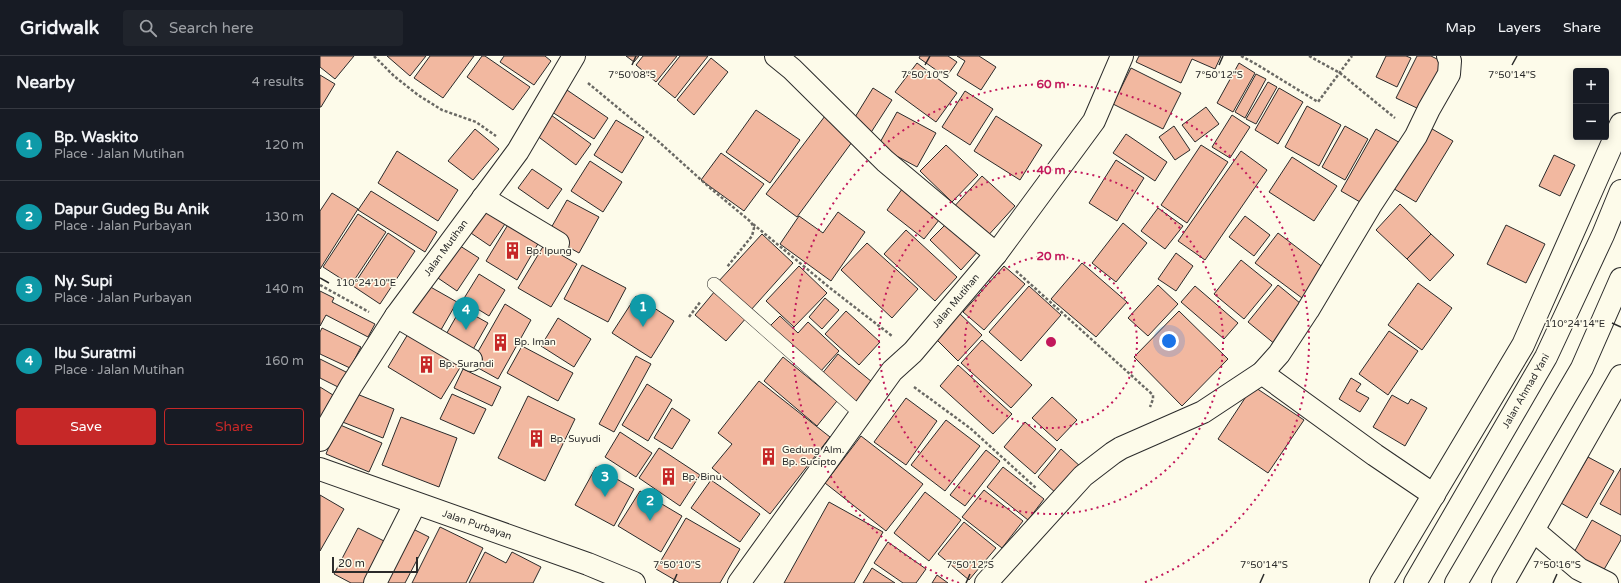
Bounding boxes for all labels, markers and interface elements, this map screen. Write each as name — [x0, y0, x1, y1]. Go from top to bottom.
search box — [123, 10, 403, 46]
text: Gridwalk — [20, 17, 99, 39]
icon: search — [137, 17, 159, 39]
text: Search here — [169, 19, 253, 37]
text: Map — [1446, 19, 1476, 36]
text: Layers — [1498, 19, 1541, 36]
text: Share — [1563, 19, 1601, 36]
map controls — [1573, 68, 1609, 140]
button: + — [1573, 68, 1609, 104]
text: 7°50'08"S — [608, 69, 656, 81]
text: 7°50'10"S — [901, 69, 949, 81]
text: 7°50'12"S — [1195, 69, 1243, 81]
text: 7°50'14"S — [1488, 69, 1536, 81]
text: Nearby — [16, 72, 75, 93]
text: 4 results — [252, 74, 304, 90]
text: 60 m — [1036, 77, 1066, 91]
button: − — [1573, 104, 1609, 140]
text: Bp. Waskito — [54, 128, 138, 146]
text: 1 — [25, 137, 33, 153]
text: 120 m — [264, 137, 304, 153]
text: Place · Jalan Mutihan — [54, 146, 184, 162]
text: 40 m — [1036, 163, 1066, 177]
text: Dapur Gudeg Bu Anik — [54, 200, 209, 218]
text: 2 — [25, 209, 33, 225]
text: 130 m — [264, 209, 304, 225]
street label: Jalan Mutihan — [422, 217, 470, 279]
text: Place · Jalan Purbayan — [54, 218, 192, 234]
building icon: Bp. Ipung — [503, 241, 523, 261]
place label: Bp. Ipung — [526, 245, 572, 257]
text: 20 m — [1036, 249, 1066, 263]
text: Ny. Supi — [54, 272, 113, 290]
street label: Jalan Mutihan — [930, 272, 982, 330]
text: 110°24'10"E — [336, 277, 396, 289]
text: 3 — [25, 281, 33, 297]
text: 140 m — [264, 281, 304, 297]
text: Place · Jalan Purbayan — [54, 290, 192, 306]
pin: 1 — [630, 294, 656, 327]
pin: 4 — [453, 297, 479, 330]
text: 110°24'14"E — [1545, 318, 1605, 330]
your location — [1159, 331, 1179, 351]
building icon: Bp. Iman — [491, 332, 511, 352]
centre of rings — [1044, 335, 1058, 349]
place label: Bp. Iman — [514, 336, 556, 348]
text: Ibu Suratmi — [54, 344, 136, 362]
street label: Jalan Ahmad Yani — [1500, 352, 1552, 430]
text: 4 — [25, 353, 33, 369]
text: 160 m — [264, 353, 304, 369]
building icon: Bp. Surandi — [416, 354, 436, 374]
place label: Bp. Surandi — [439, 358, 494, 370]
text: Place · Jalan Mutihan — [54, 362, 184, 378]
button: Save — [16, 408, 156, 445]
button: Share — [164, 408, 304, 445]
building icon: Bp. Suyudi — [527, 429, 547, 449]
place label: Bp. Suyudi — [550, 433, 601, 445]
place label: Gedung Alm. Bp. Sucipto — [782, 444, 844, 468]
building icon: Gedung Alm. Bp. Sucipto — [759, 446, 779, 466]
pin: 3 — [592, 464, 618, 497]
building icon: Bp. Binu — [659, 467, 679, 487]
place label: Bp. Binu — [682, 471, 722, 483]
pin: 2 — [637, 488, 663, 521]
street label: Jalan Purbayan — [441, 508, 513, 542]
scale bar — [332, 555, 418, 574]
text: 20 m — [338, 557, 365, 570]
text: 7°50'10"S — [653, 559, 701, 571]
text: 7°50'12"S — [946, 559, 994, 571]
text: 7°50'14"S — [1240, 559, 1288, 571]
text: 7°50'16"S — [1533, 559, 1581, 571]

